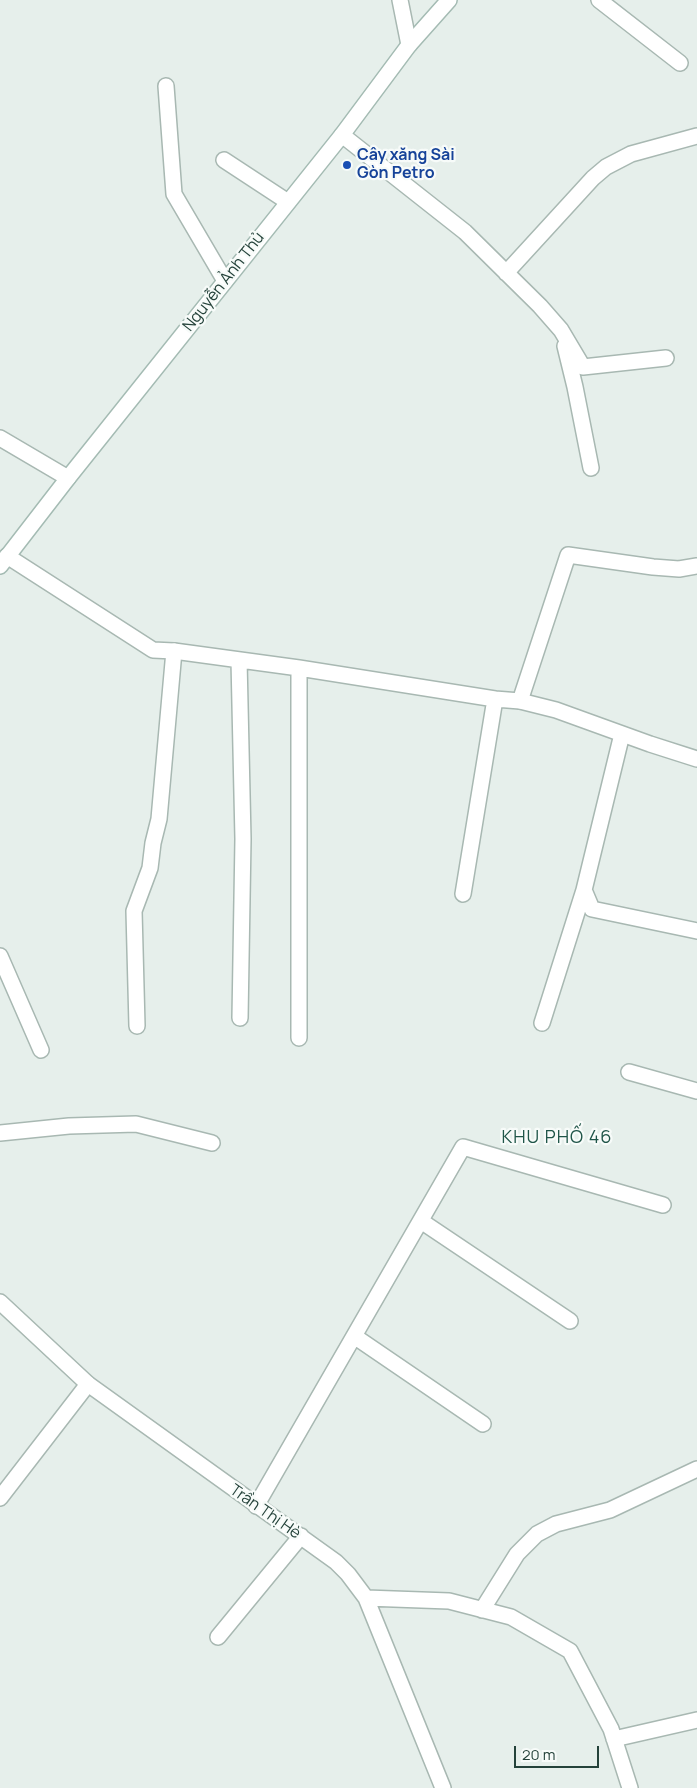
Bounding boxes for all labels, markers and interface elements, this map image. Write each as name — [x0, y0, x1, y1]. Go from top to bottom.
place label: Cây xăng Sài Gòn Petro — [357, 146, 455, 184]
marker: Cây xăng Sài Gòn Petro — [341, 159, 353, 171]
street label: Nguyễn Ảnh Thủ — [179, 229, 269, 335]
district label: KHU PHỐ 46 — [500, 1127, 614, 1149]
street label: Trần Thị Hè — [226, 1481, 304, 1543]
scale bar — [517, 1736, 602, 1768]
text: 20 m — [522, 1744, 555, 1765]

